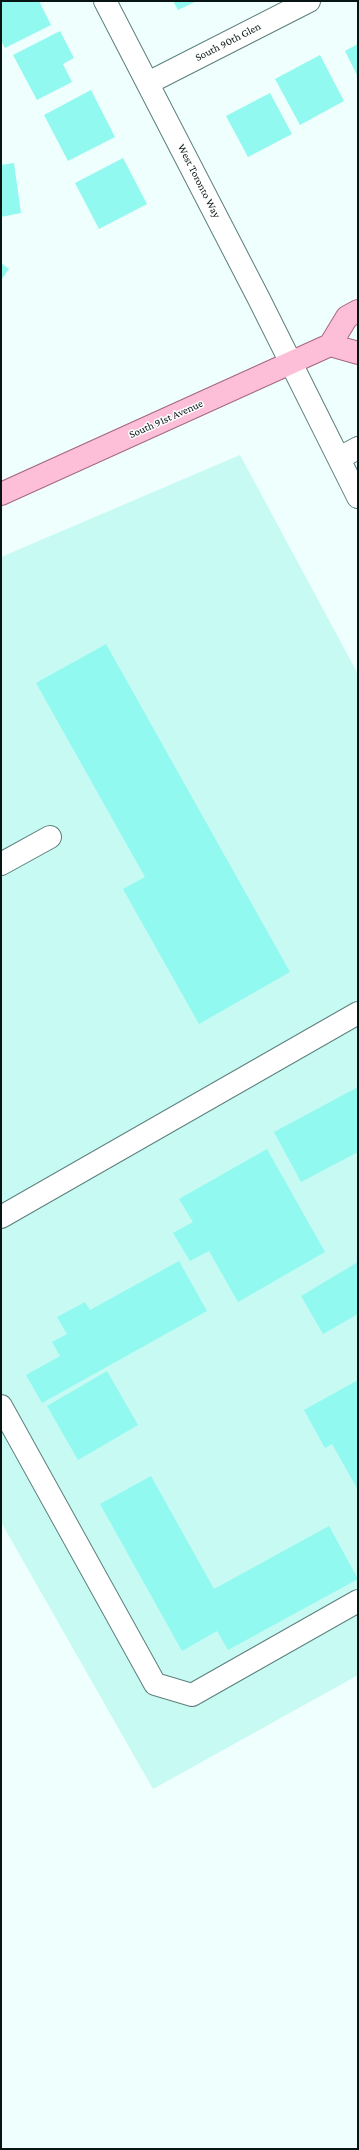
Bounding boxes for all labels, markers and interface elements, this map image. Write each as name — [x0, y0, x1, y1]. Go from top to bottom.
street label: South 90th Glen — [193, 20, 263, 64]
street label: West Toronto Way — [175, 142, 223, 220]
street label: South 91st Avenue — [127, 397, 205, 441]

